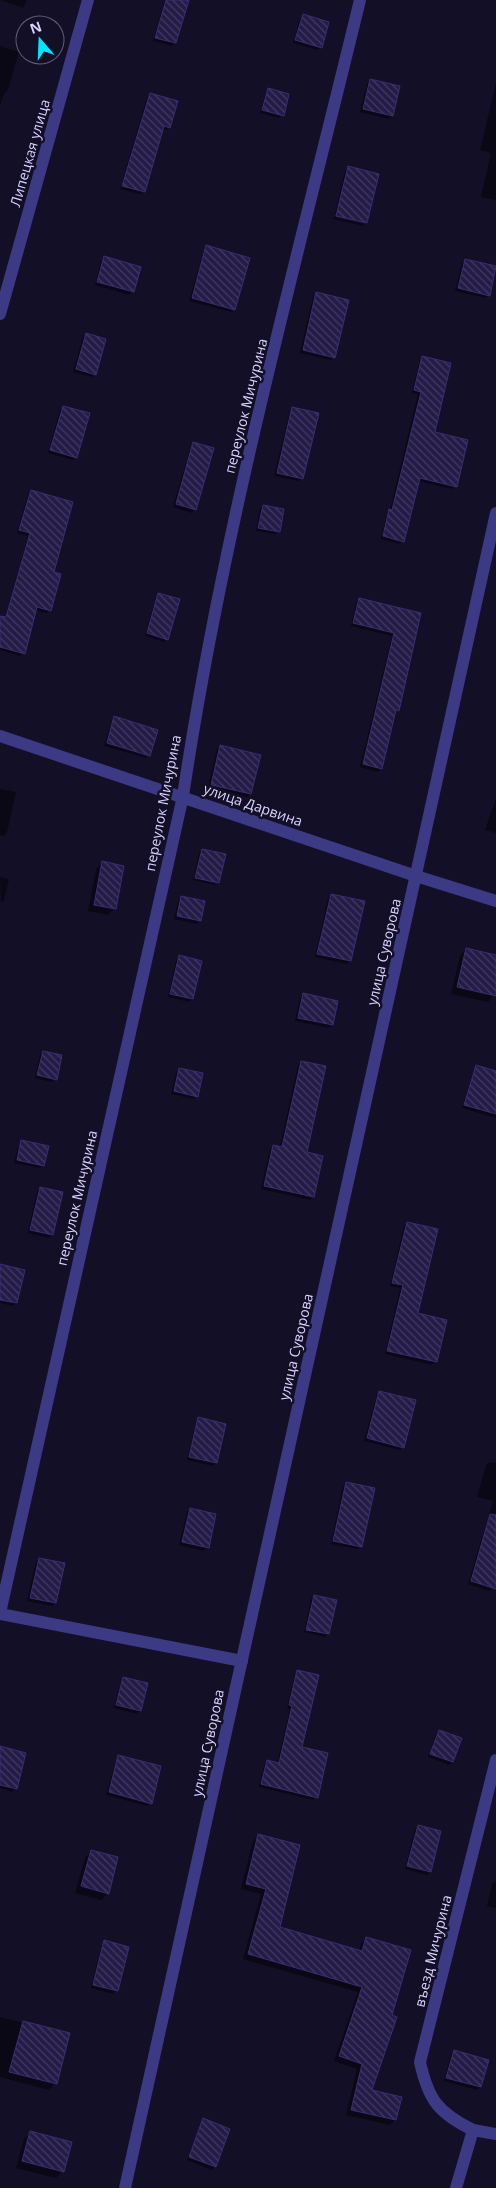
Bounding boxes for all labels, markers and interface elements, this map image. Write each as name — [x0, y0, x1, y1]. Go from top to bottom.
north arrow — [15, 15, 65, 65]
text: N — [27, 16, 44, 38]
street label: Липецкая улица — [5, 97, 54, 209]
street label: переулок Мичурина — [220, 336, 271, 475]
street label: переулок Мичурина — [140, 733, 185, 873]
street label: улица Дарвина — [201, 779, 305, 830]
street label: улица Суворова — [362, 897, 405, 1007]
street label: переулок Мичурина — [52, 1128, 101, 1267]
street label: улица Суворова — [274, 1292, 317, 1402]
street label: улица Суворова — [187, 1688, 228, 1798]
street label: въезд Мичурина — [409, 1893, 456, 2009]

